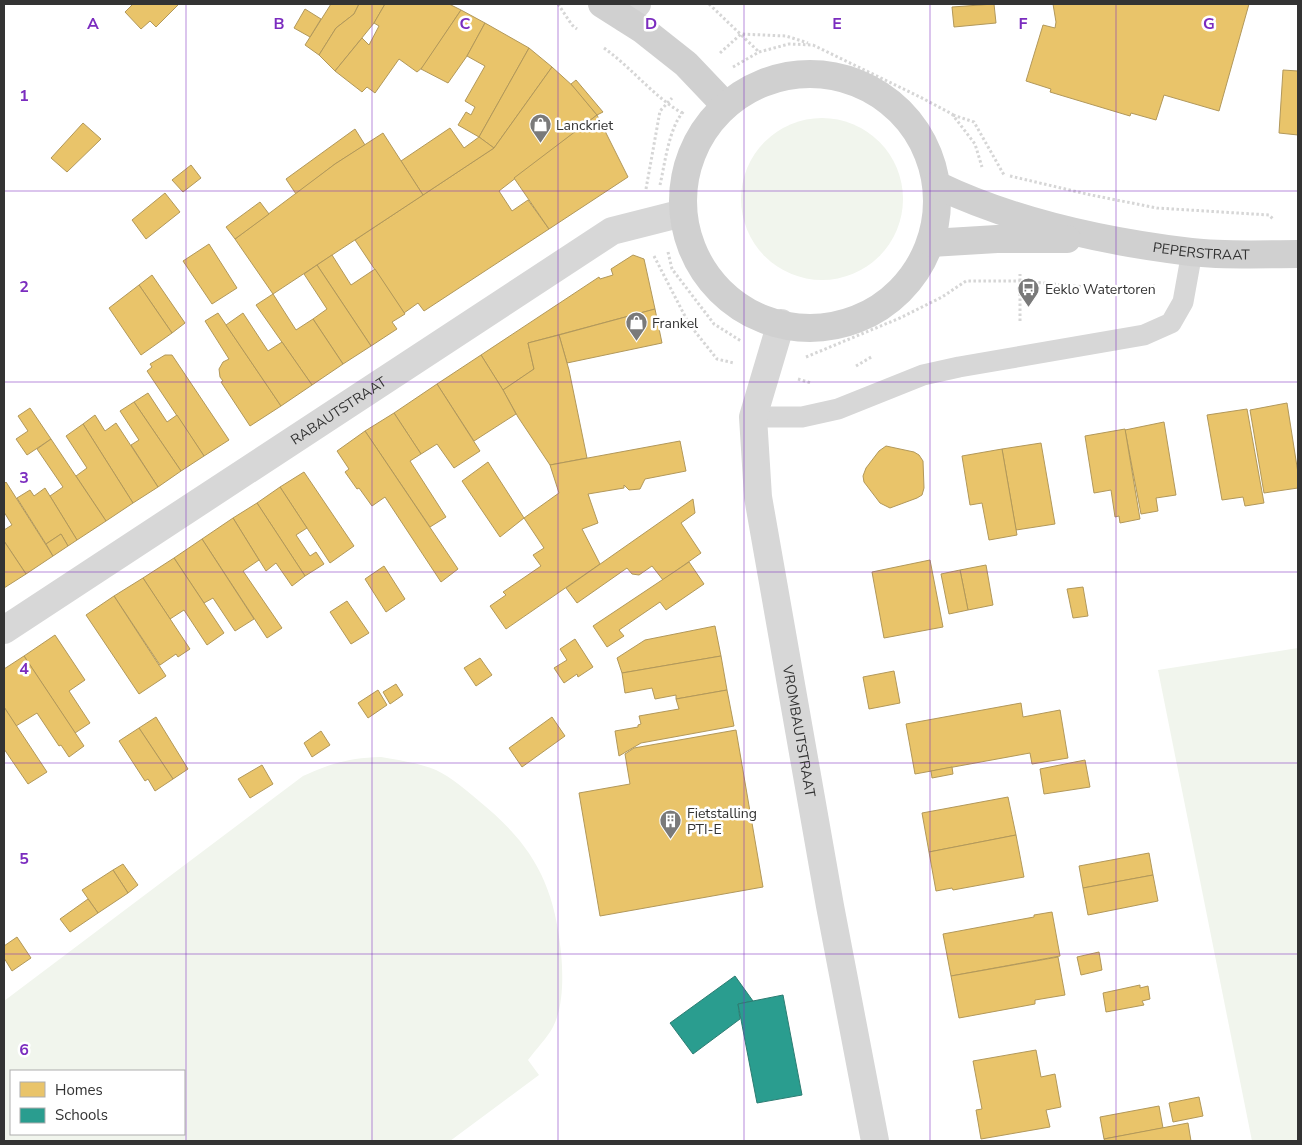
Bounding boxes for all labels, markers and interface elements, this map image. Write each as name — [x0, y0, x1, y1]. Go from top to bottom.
text: A — [87, 13, 99, 35]
text: B — [273, 13, 285, 35]
text: C — [460, 13, 471, 35]
text: D — [645, 13, 657, 35]
text: E — [832, 13, 842, 35]
text: F — [1019, 13, 1028, 35]
text: G — [1203, 13, 1215, 35]
text: 1 — [19, 85, 29, 107]
shop icon: Lanckriet — [528, 113, 552, 144]
place label: Lanckriet — [556, 116, 613, 135]
street label: PEPERSTRAAT — [1151, 238, 1250, 265]
text: 2 — [19, 276, 29, 298]
bus stop icon: Eeklo Watertoren — [1017, 277, 1041, 308]
place label: Eeklo Watertoren — [1045, 280, 1156, 299]
shop icon: Frankel — [624, 311, 648, 342]
place label: Frankel — [652, 314, 699, 333]
street label: RABAUTSTRAAT — [287, 372, 391, 449]
text: 3 — [19, 467, 29, 489]
text: 4 — [19, 658, 29, 680]
street label: VROMBAUTSTRAAT — [778, 663, 820, 799]
place label: Fietstalling PTI-E — [687, 804, 757, 839]
building icon: Fietstalling PTI-E — [659, 809, 683, 840]
text: 5 — [19, 848, 29, 870]
text: 6 — [19, 1039, 29, 1061]
legend — [10, 1070, 185, 1135]
text: Homes — [55, 1080, 103, 1100]
text: Schools — [55, 1105, 108, 1125]

